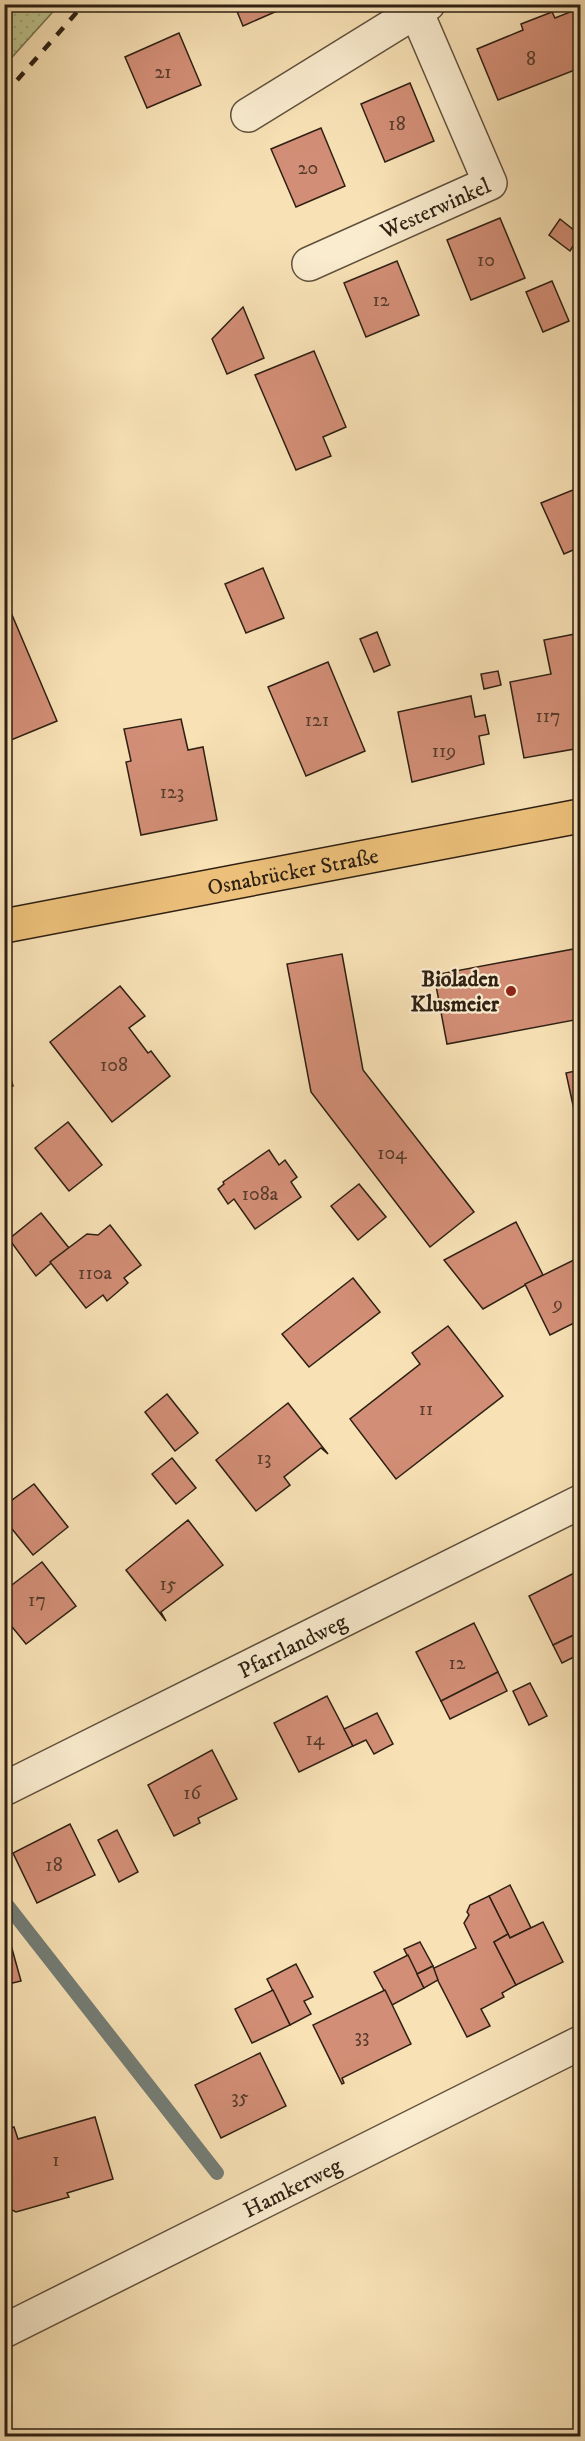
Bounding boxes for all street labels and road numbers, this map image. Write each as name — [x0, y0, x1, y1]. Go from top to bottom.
street label: Westerwinkel — [375, 172, 495, 246]
street label: Osnabrücker Straße — [205, 843, 381, 902]
street label: Pfarrlandweg — [234, 1608, 352, 1685]
street label: Hamkerweg — [239, 2152, 347, 2224]

